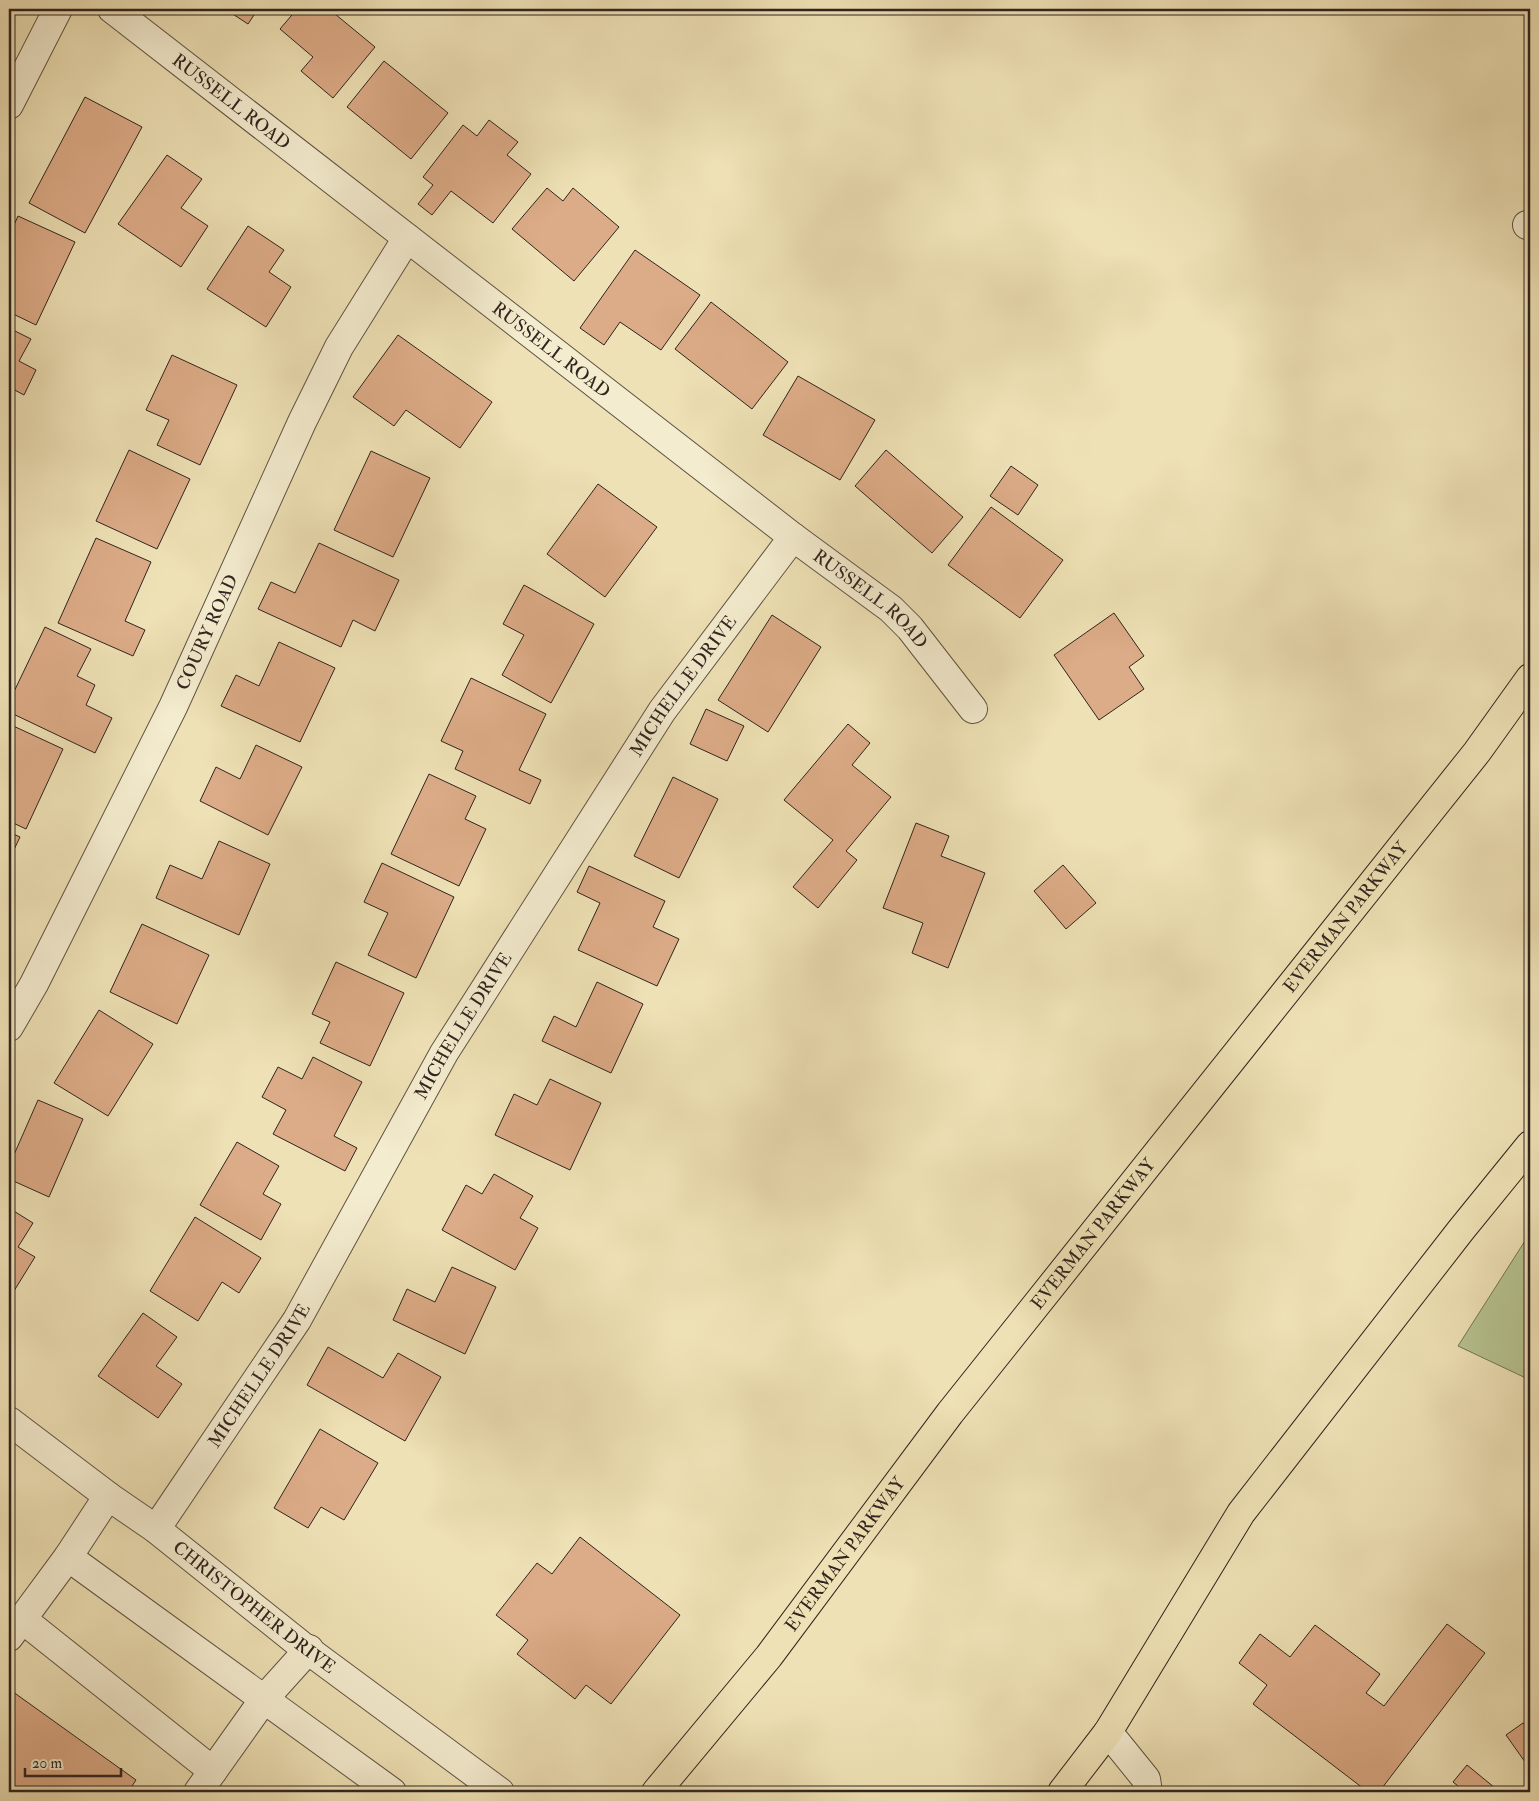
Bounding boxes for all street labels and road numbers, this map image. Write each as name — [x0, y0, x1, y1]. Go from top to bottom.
street label: RUSSELL ROAD — [167, 49, 295, 155]
street label: RUSSELL ROAD — [487, 297, 615, 403]
street label: RUSSELL ROAD — [808, 544, 933, 653]
street label: COURY ROAD — [171, 571, 244, 694]
street label: MICHELLE DRIVE — [625, 611, 742, 761]
street label: EVERMAN PARKWAY — [1278, 837, 1414, 998]
street label: MICHELLE DRIVE — [410, 948, 517, 1104]
street label: EVERMAN PARKWAY — [1026, 1153, 1161, 1315]
street label: MICHELLE DRIVE — [203, 1300, 316, 1452]
street label: EVERMAN PARKWAY — [780, 1472, 911, 1636]
street label: CHRISTOPHER DRIVE — [168, 1536, 340, 1679]

